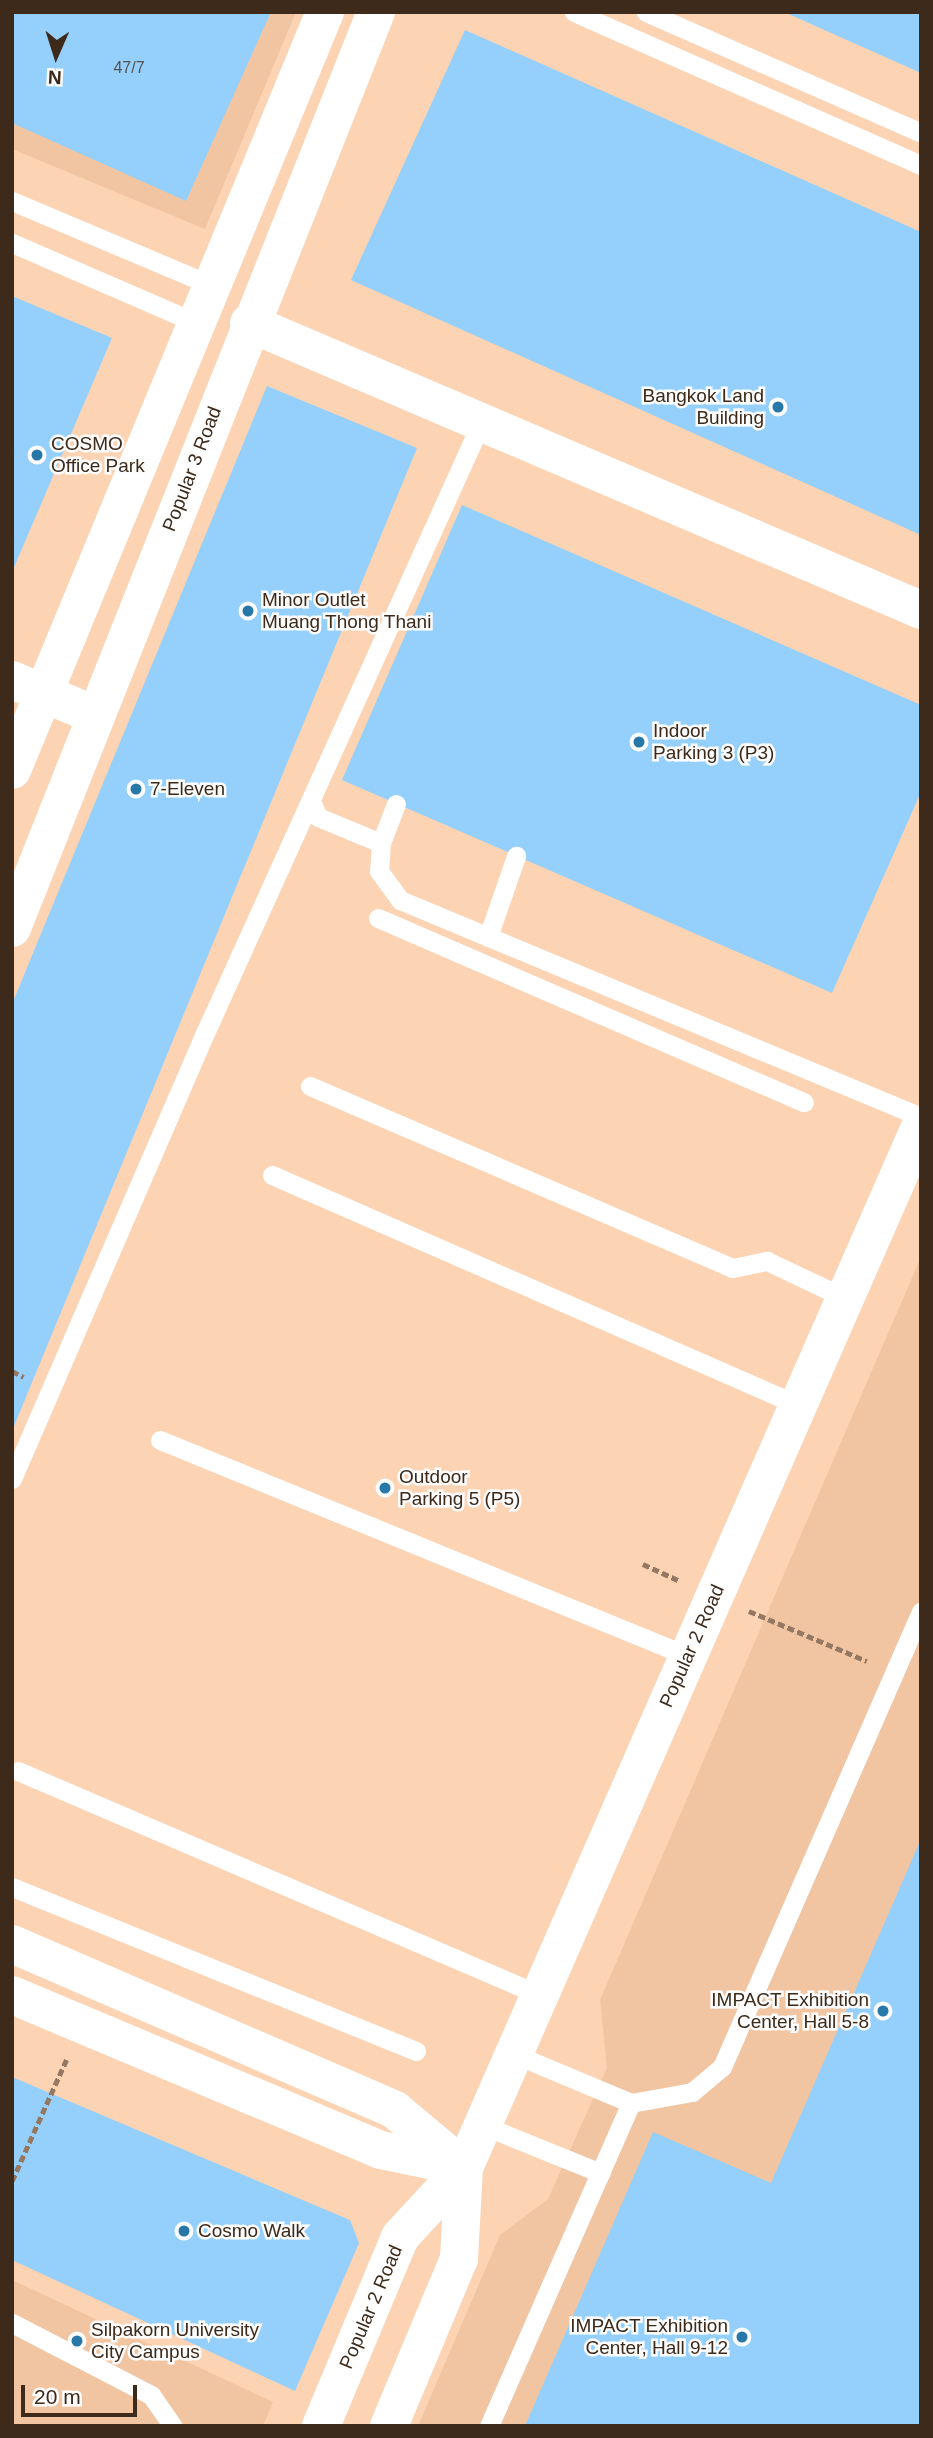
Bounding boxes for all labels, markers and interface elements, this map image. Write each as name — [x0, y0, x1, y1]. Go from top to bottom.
north arrow — [21, 21, 91, 91]
house number: 47/7 — [113, 58, 145, 78]
text: N — [47, 67, 62, 88]
place label: Bangkok Land Building — [643, 385, 764, 429]
marker: Bangkok Land Building — [770, 399, 786, 415]
street label: Popular 3 Road — [158, 403, 226, 535]
place label: COSMO Office Park — [51, 433, 145, 477]
marker: COSMO Office Park — [29, 447, 45, 463]
place label: Minor Outlet Muang Thong Thani — [262, 589, 432, 633]
marker: Minor Outlet Muang Thong Thani — [240, 603, 256, 619]
place label: Indoor Parking 3 (P3) — [653, 720, 774, 764]
marker: Indoor Parking 3 (P3) — [631, 734, 647, 750]
place label: 7-Eleven — [150, 778, 225, 800]
marker: 7-Eleven — [128, 781, 144, 797]
place label: Outdoor Parking 5 (P5) — [399, 1466, 520, 1510]
marker: Outdoor Parking 5 (P5) — [377, 1480, 393, 1496]
street label: Popular 2 Road — [655, 1581, 729, 1711]
place label: IMPACT Exhibition Center, Hall 5-8 — [711, 1989, 869, 2033]
marker: IMPACT Exhibition Center, Hall 5-8 — [875, 2003, 891, 2019]
place label: Cosmo Walk — [198, 2220, 305, 2242]
marker: Cosmo Walk — [176, 2223, 192, 2239]
street label: Popular 2 Road — [335, 2242, 407, 2372]
place label: IMPACT Exhibition Center, Hall 9-12 — [570, 2315, 728, 2359]
place label: Silpakorn University City Campus — [91, 2319, 259, 2363]
marker: IMPACT Exhibition Center, Hall 9-12 — [734, 2329, 750, 2345]
marker: Silpakorn University City Campus — [69, 2333, 85, 2349]
scale bar — [24, 2372, 140, 2416]
text: 20 m — [34, 2385, 81, 2408]

